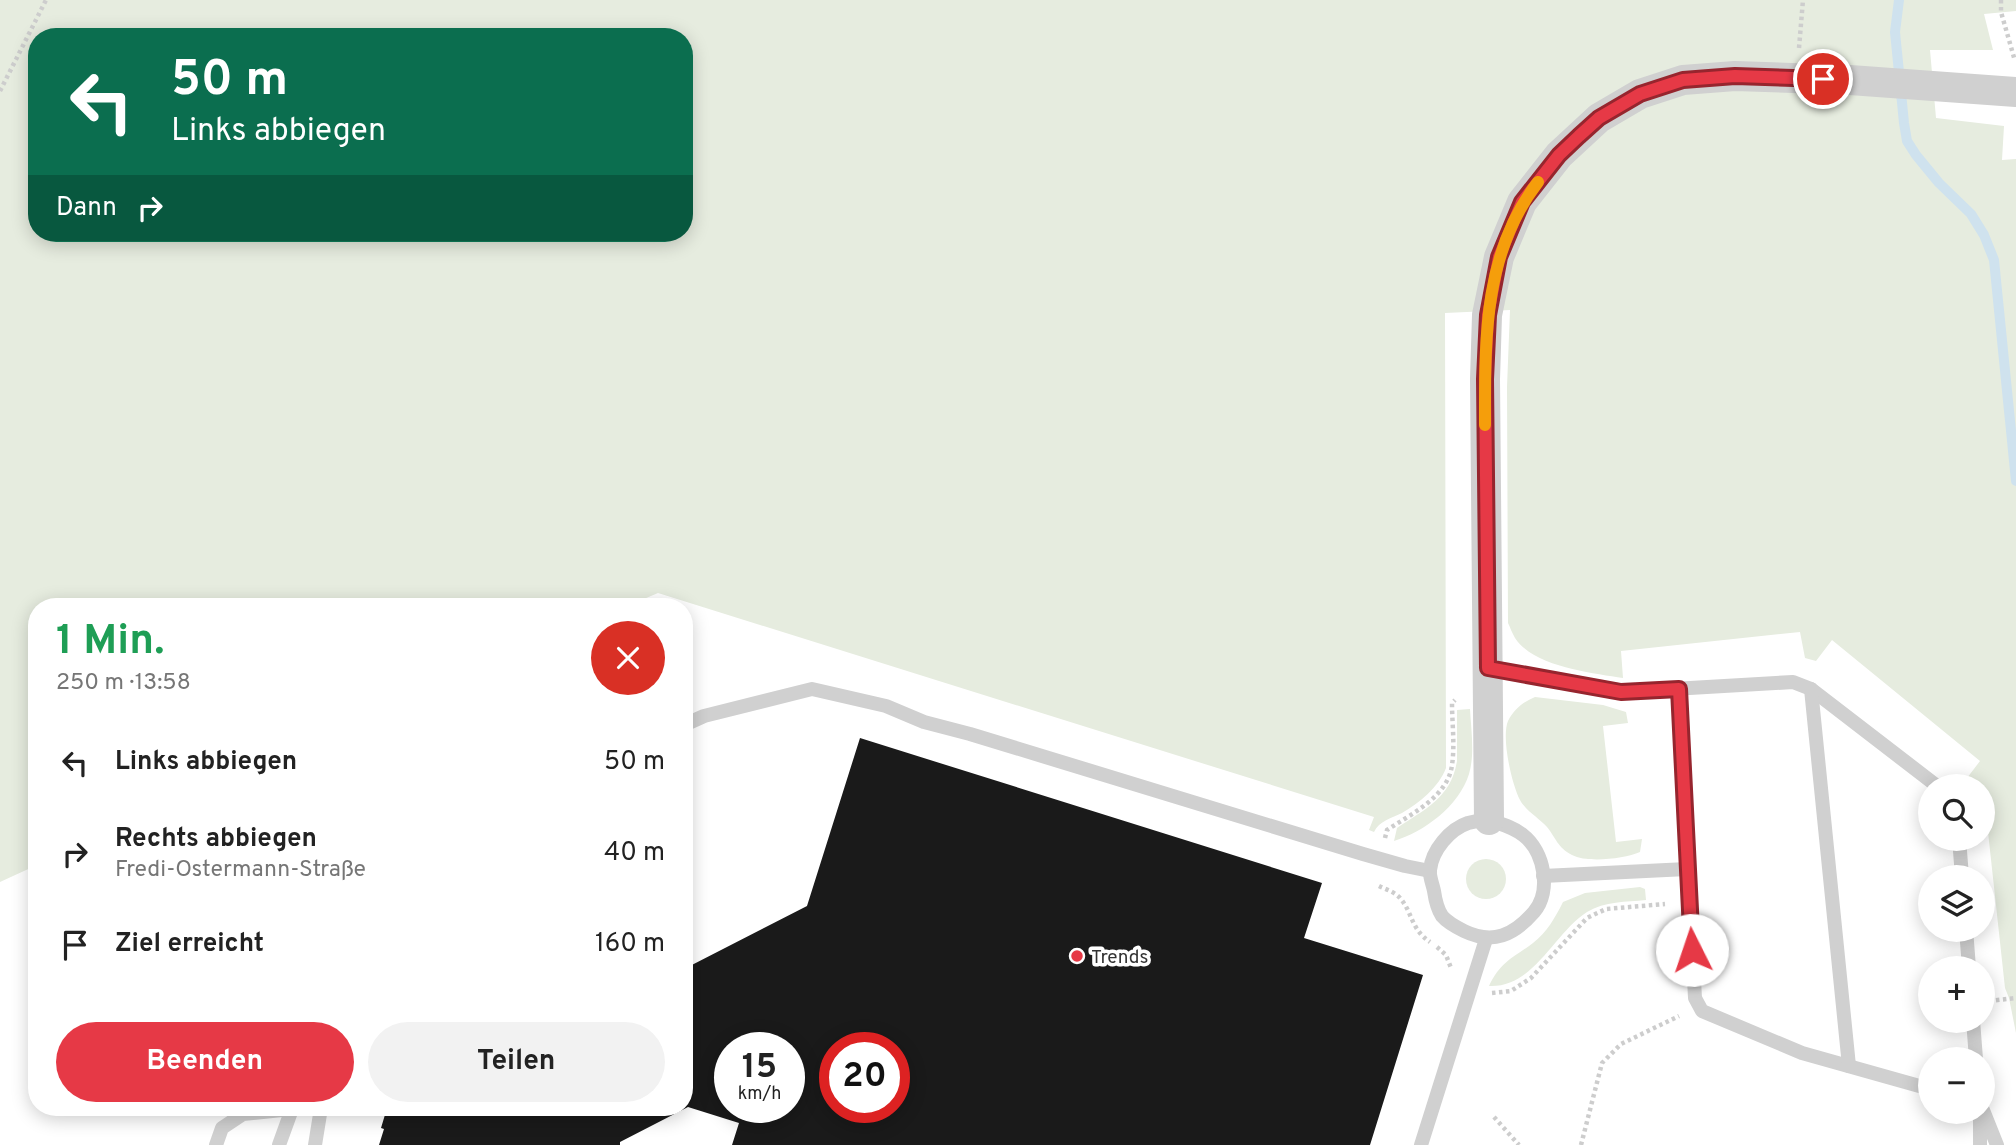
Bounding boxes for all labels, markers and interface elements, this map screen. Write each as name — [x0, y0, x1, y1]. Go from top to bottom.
pin — [1793, 49, 1853, 109]
text: 50 m — [171, 51, 288, 113]
icon: left — [56, 56, 147, 147]
icon: arrive — [1804, 60, 1842, 98]
text: Links abbiegen — [171, 112, 386, 152]
icon: right — [131, 189, 169, 227]
text: Dann — [56, 192, 117, 225]
text: 1 Min. — [56, 616, 165, 669]
button: close — [591, 621, 665, 695]
text: 250 m · 13:58 — [56, 669, 191, 698]
icon: left — [56, 744, 94, 782]
text: Links abbiegen — [115, 746, 297, 779]
text: 50 m — [604, 746, 665, 779]
map controls — [1918, 774, 1995, 1124]
button: search — [1918, 774, 1995, 851]
text: Rechts abbiegen — [115, 823, 317, 856]
icon: right — [56, 835, 94, 873]
text: 40 m — [604, 837, 665, 870]
text: Fredi-Ostermann-Straße — [115, 856, 366, 885]
button: layers — [1918, 865, 1995, 942]
position arrow — [1655, 913, 1729, 987]
icon: arrive — [56, 926, 94, 964]
text: Ziel erreicht — [115, 928, 264, 961]
text: 160 m — [595, 928, 665, 961]
place label: Trends — [1091, 946, 1148, 970]
marker: Trends — [1069, 948, 1085, 964]
button: + — [1918, 956, 1995, 1033]
button: Beenden — [56, 1022, 354, 1102]
button: Teilen — [368, 1022, 665, 1102]
speed limit sign: 20 — [819, 1032, 910, 1123]
text: 15 — [742, 1046, 777, 1090]
button: − — [1918, 1047, 1995, 1124]
text: km/h — [738, 1083, 781, 1106]

